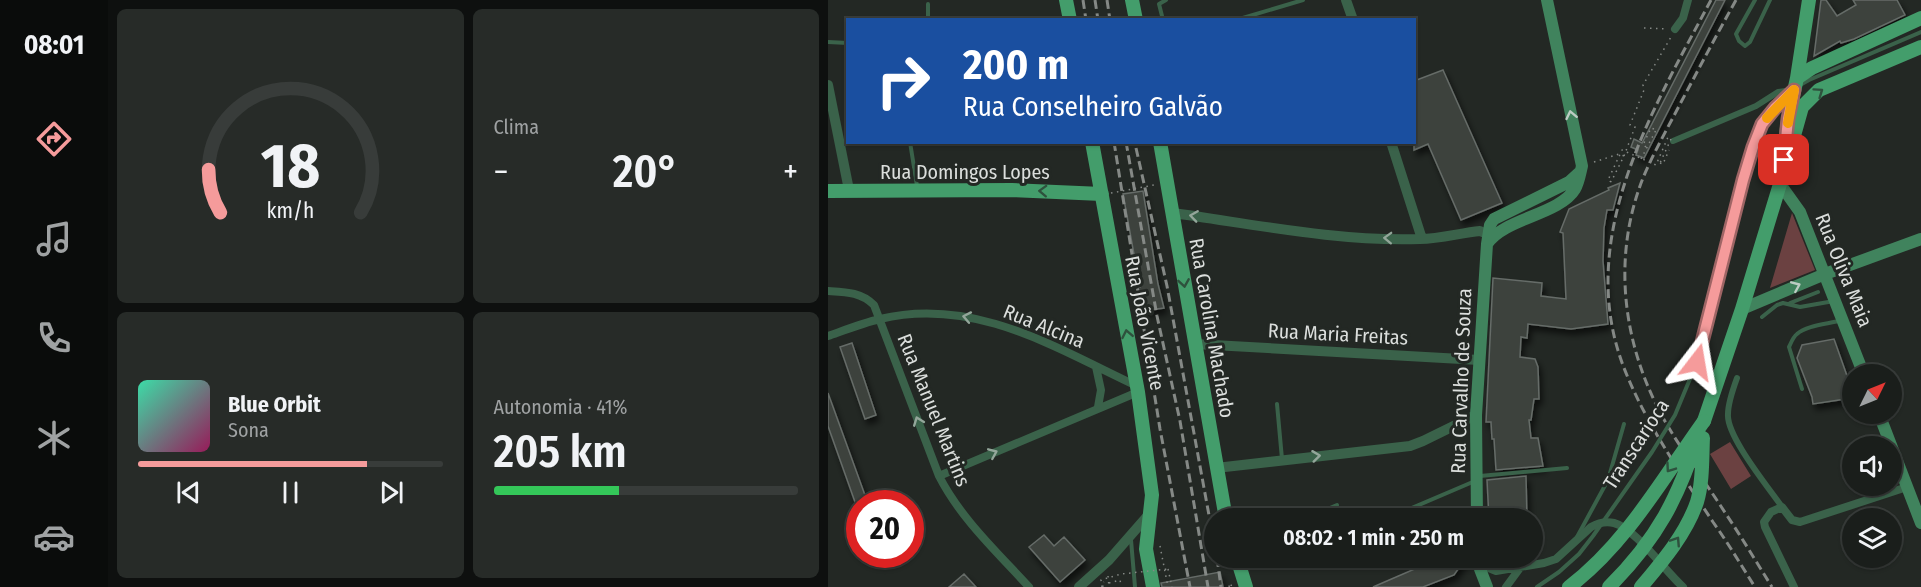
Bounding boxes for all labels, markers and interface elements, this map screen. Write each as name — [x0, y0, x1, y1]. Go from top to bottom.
text: 08:01 — [24, 29, 84, 61]
text: 200 m — [963, 40, 1069, 90]
icon: right — [864, 42, 942, 120]
one-way arrow — [1813, 88, 1824, 99]
text: Rua Conselheiro Galvão — [963, 91, 1223, 123]
one-way arrow — [1565, 110, 1578, 120]
text: Clima — [494, 115, 539, 139]
icon: directions — [33, 118, 75, 160]
text: 18 — [261, 129, 320, 204]
pin — [1758, 134, 1809, 185]
icon: arrive — [1767, 143, 1800, 176]
text: 20° — [613, 145, 679, 199]
text: − — [494, 152, 508, 192]
text: + — [783, 152, 798, 192]
street label: Rua Domingos Lopes — [880, 160, 1050, 184]
one-way arrow — [1039, 185, 1048, 198]
text: km/h — [266, 198, 314, 224]
one-way arrow — [1190, 210, 1199, 223]
street label: Rua Oliva Maia — [1810, 210, 1878, 330]
icon: music — [33, 218, 75, 260]
one-way arrow — [1384, 232, 1393, 245]
street label: Rua Carolina Machado — [1184, 236, 1240, 420]
street label: Rua João Vicente — [1120, 254, 1170, 392]
one-way arrow — [1178, 278, 1190, 288]
one-way arrow — [1790, 281, 1801, 293]
street label: Rua Carvalho de Souza — [1446, 288, 1476, 474]
street label: Rua Alcina — [1000, 299, 1088, 353]
one-way arrow — [962, 311, 972, 324]
icon: phone — [33, 317, 75, 359]
street label: Rua Maria Freitas — [1267, 318, 1409, 350]
street label: Rua Manuel Martins — [892, 330, 976, 490]
one-way arrow — [1121, 330, 1134, 340]
position arrow — [1665, 330, 1729, 394]
north arrow — [1842, 364, 1902, 424]
map controls — [1842, 364, 1902, 568]
text: Blue Orbit — [228, 391, 321, 418]
street label: Transcarioca — [1598, 394, 1674, 494]
text: Autonomia · 41% — [494, 395, 628, 419]
one-way arrow — [913, 416, 926, 427]
icon: climate — [33, 417, 75, 459]
text: Sona — [228, 418, 269, 442]
text: 205 km — [494, 425, 627, 479]
button: sound — [1842, 436, 1902, 496]
one-way arrow — [986, 448, 997, 460]
one-way arrow — [1311, 450, 1320, 463]
one-way arrow — [1666, 462, 1677, 473]
icon: previous — [172, 476, 205, 509]
icon: pause — [274, 476, 307, 509]
icon: next — [375, 476, 408, 509]
speed limit sign: 20 — [846, 490, 924, 568]
button: layers — [1842, 508, 1902, 568]
icon: car — [33, 516, 75, 558]
text: 08:02 · 1 min · 250 m — [1283, 524, 1464, 551]
one-way arrow — [1669, 536, 1680, 547]

